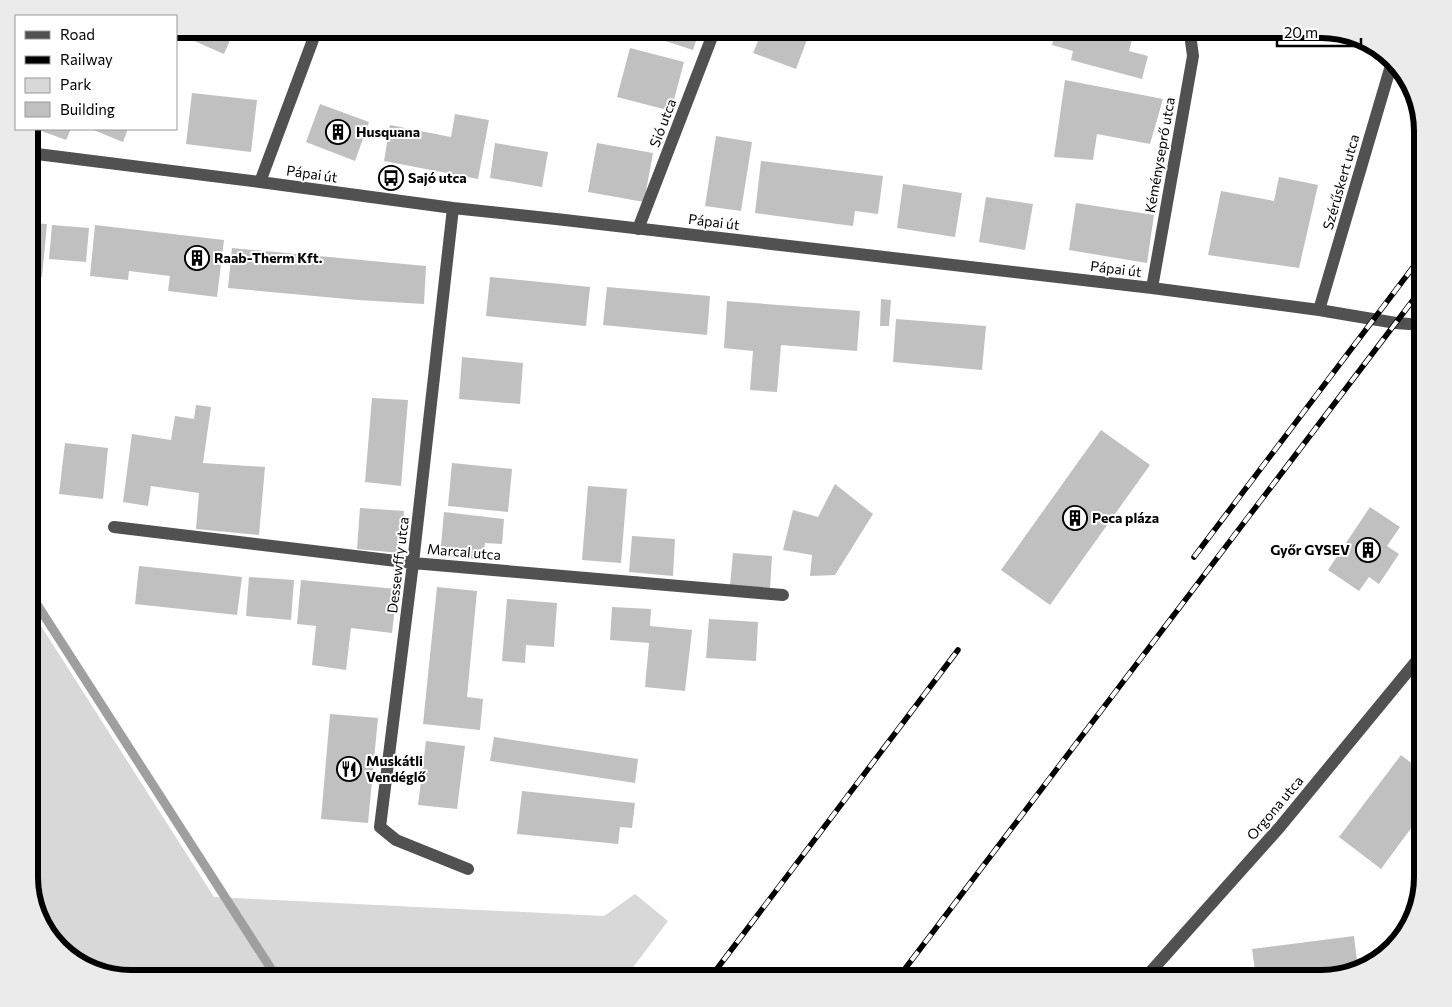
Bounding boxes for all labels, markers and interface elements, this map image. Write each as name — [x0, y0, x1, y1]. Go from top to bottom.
legend — [15, 15, 178, 130]
scale bar — [1277, 15, 1361, 47]
text: 20 m — [1284, 23, 1318, 41]
text: Road — [60, 25, 95, 43]
text: Railway — [60, 50, 113, 68]
text: Park — [60, 75, 91, 93]
street label: Sió utca — [646, 96, 680, 149]
street label: Kéményseprő utca — [1141, 96, 1178, 214]
text: Building — [60, 100, 115, 118]
building icon: Husquana — [325, 119, 351, 145]
place label: Husquana — [356, 123, 420, 140]
street label: Szérűskert utca — [1319, 132, 1362, 232]
street label: Pápai út — [285, 162, 339, 186]
bus stop icon: Sajó utca — [378, 165, 404, 191]
place label: Sajó utca — [408, 169, 467, 186]
street label: Pápai út — [687, 210, 741, 233]
building icon: Raab-Therm Kft. — [184, 245, 210, 271]
place label: Raab-Therm Kft. — [214, 249, 323, 266]
street label: Pápai út — [1089, 257, 1143, 280]
building icon: Peca pláza — [1062, 505, 1088, 531]
place label: Peca pláza — [1092, 509, 1159, 526]
street label: Dessewffy utca — [383, 516, 412, 614]
building icon: Győr GYSEV — [1355, 537, 1381, 563]
street label: Marcal utca — [426, 540, 502, 563]
place label: Győr GYSEV — [1270, 541, 1350, 558]
place label: Muskátli Vendéglő — [366, 752, 427, 785]
restaurant icon: Muskátli Vendéglő — [336, 756, 362, 782]
street label: Orgona utca — [1243, 772, 1306, 843]

